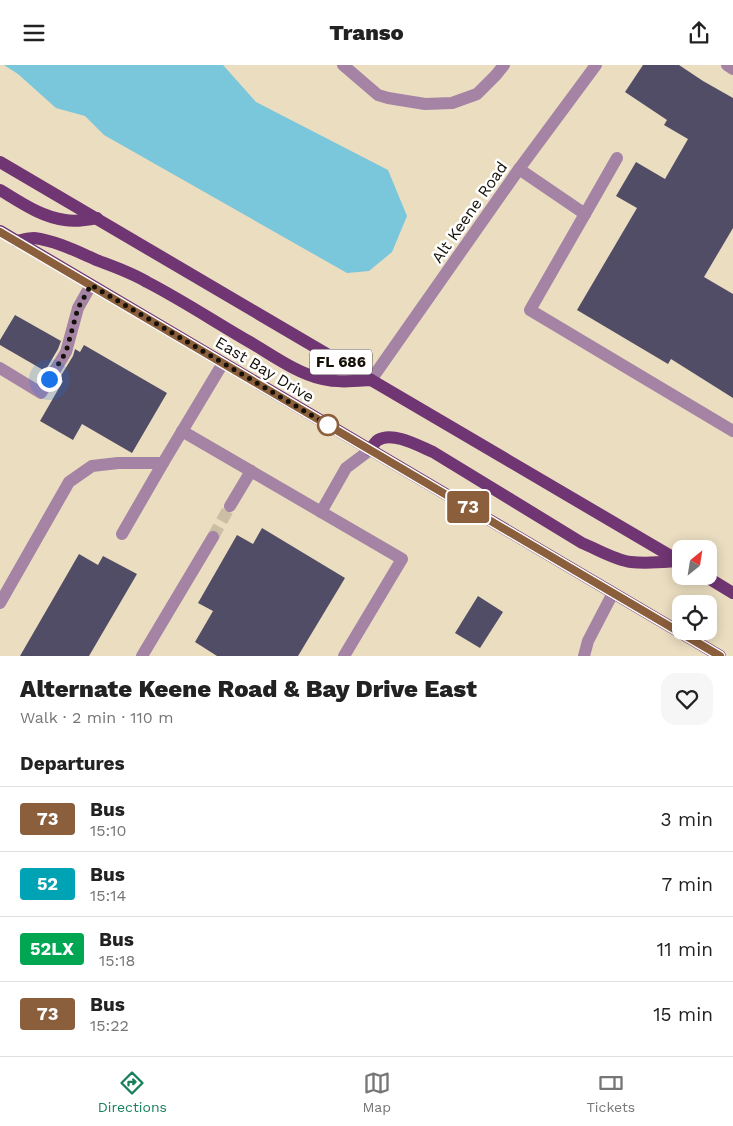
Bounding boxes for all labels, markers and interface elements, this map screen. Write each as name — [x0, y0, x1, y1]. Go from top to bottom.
icon: menu — [20, 19, 48, 47]
icon: share — [685, 19, 713, 47]
text: Transo — [329, 20, 404, 45]
street label: Alt Keene Road — [427, 158, 511, 267]
street label: East Bay Drive — [212, 332, 318, 406]
road number: FL 686 — [310, 349, 372, 375]
your location — [37, 367, 62, 392]
unlabelled marker — [317, 414, 339, 436]
line badge: 73 — [446, 491, 490, 523]
text: 73 — [457, 496, 479, 517]
north arrow — [672, 540, 718, 585]
map controls — [672, 540, 717, 640]
button: locate — [672, 595, 717, 640]
button: heart — [661, 673, 713, 725]
text: Alternate Keene Road & Bay Drive East — [20, 675, 477, 703]
text: Walk · 2 min · 110 m — [20, 708, 173, 727]
text: Departures — [20, 752, 125, 775]
text: Bus — [90, 798, 125, 821]
text: 73 — [37, 808, 58, 829]
text: 3 min — [661, 808, 713, 831]
text: 15:10 — [90, 821, 126, 840]
text: Bus — [90, 863, 125, 886]
text: 52 — [37, 873, 58, 894]
text: 7 min — [662, 873, 713, 896]
text: 15:14 — [90, 886, 126, 905]
text: Bus — [99, 928, 134, 951]
text: 52LX — [30, 938, 74, 959]
text: 11 min — [657, 938, 713, 961]
text: 15:18 — [99, 951, 135, 970]
text: Bus — [90, 993, 125, 1016]
text: 73 — [37, 1003, 58, 1024]
text: 15 min — [653, 1003, 713, 1026]
text: 15:22 — [90, 1016, 129, 1035]
tab: Directions — [98, 1069, 167, 1115]
tab: Map — [363, 1069, 391, 1115]
tab: Tickets — [587, 1069, 635, 1115]

